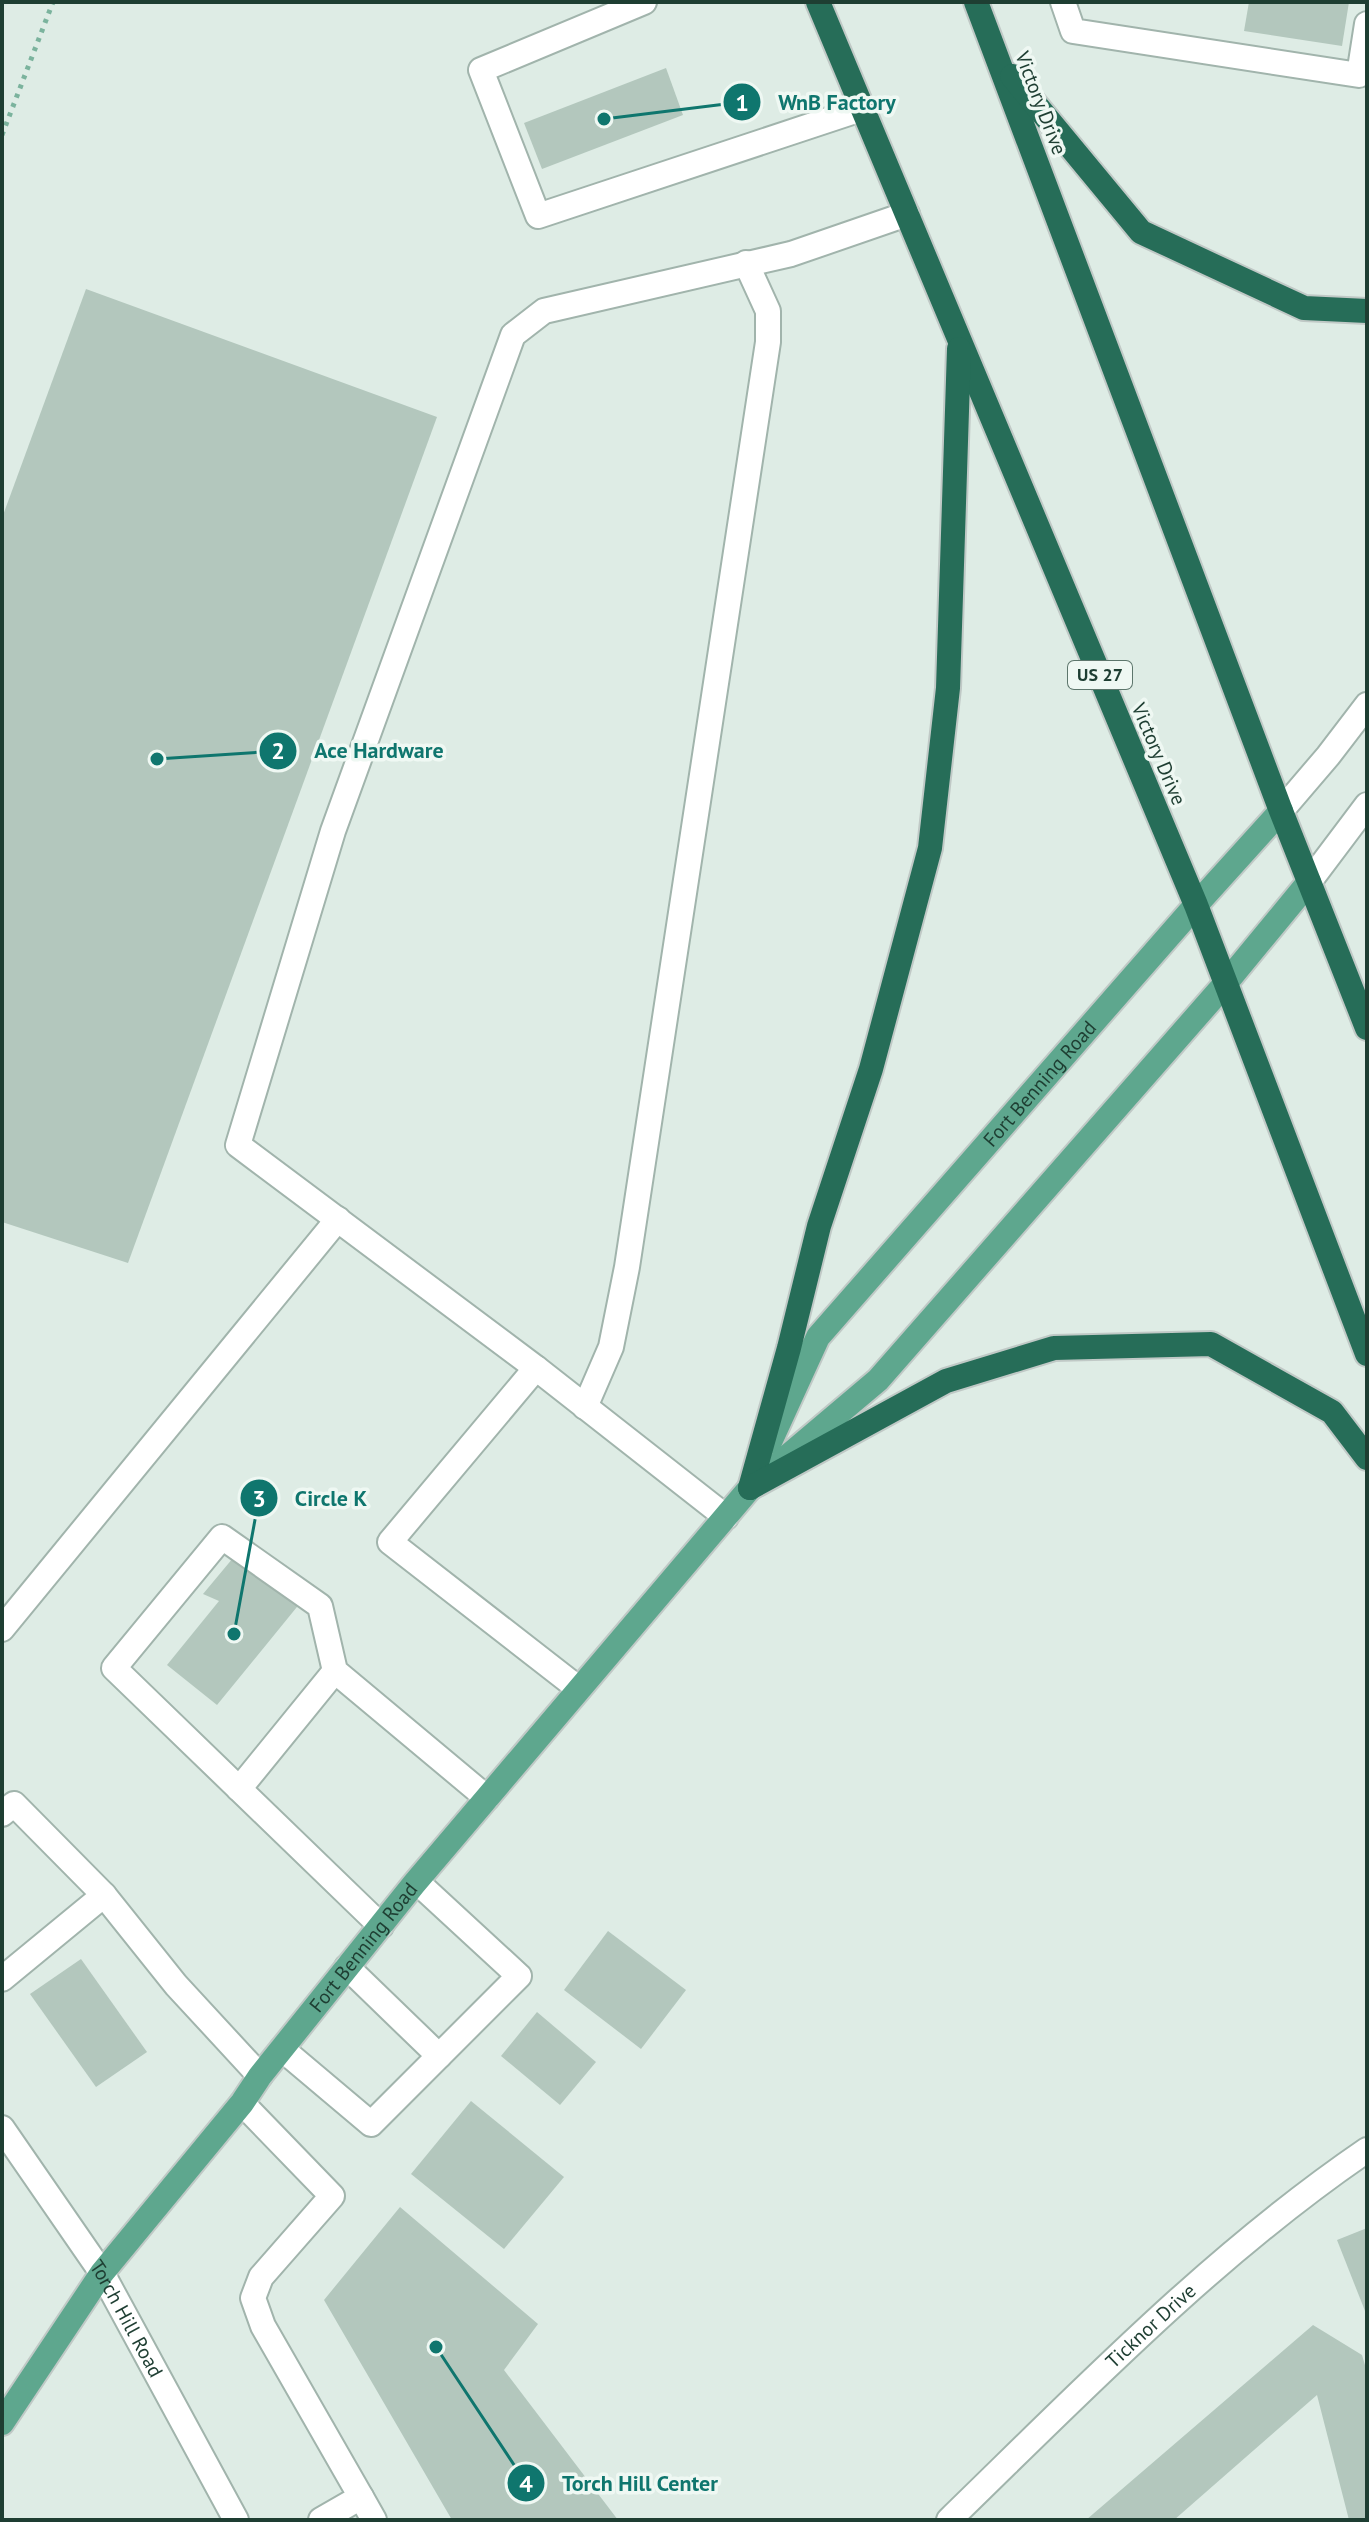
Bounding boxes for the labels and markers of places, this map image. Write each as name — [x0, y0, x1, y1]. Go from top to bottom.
callout: WnB Factory — [722, 79, 912, 125]
callout: Ace Hardware — [258, 728, 460, 774]
callout: Circle K — [239, 1475, 383, 1521]
callout: Torch Hill Center — [506, 2460, 734, 2506]

